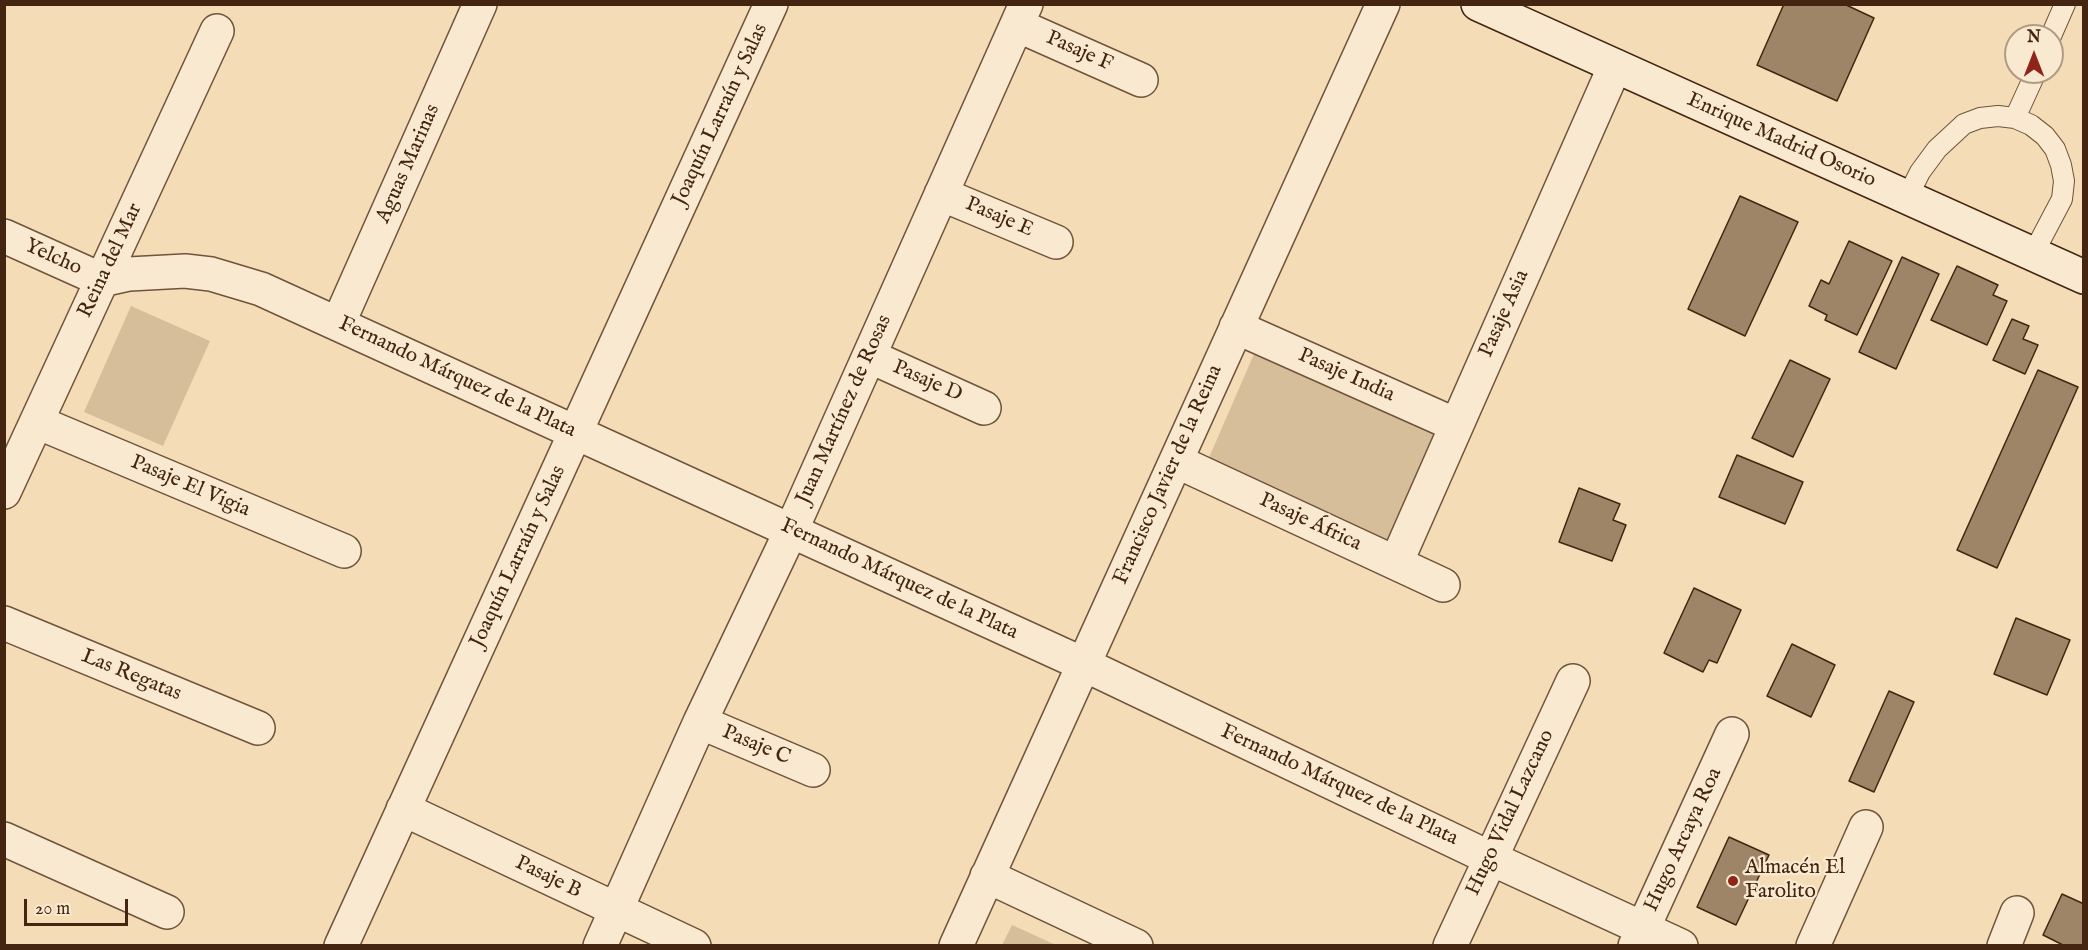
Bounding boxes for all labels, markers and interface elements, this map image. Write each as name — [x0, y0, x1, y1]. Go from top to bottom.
street label: Joaquín Larraín y Salas — [668, 20, 774, 210]
north arrow — [2004, 24, 2064, 84]
street label: Pasaje F — [1042, 26, 1116, 78]
text: N — [2027, 28, 2041, 48]
street label: Enrique Madrid Osorio — [1683, 88, 1879, 194]
street label: Aguas Marinas — [372, 101, 446, 227]
street label: Pasaje E — [961, 192, 1037, 244]
street label: Reina del Mar — [73, 200, 149, 322]
street label: Yelcho — [21, 234, 85, 282]
street label: Pasaje Asia — [1475, 266, 1535, 362]
street label: Juan Martínez de Rosas — [792, 311, 898, 509]
street label: Fernando Márquez de la Plata — [334, 312, 580, 444]
street label: Pasaje India — [1294, 344, 1398, 408]
street label: Pasaje D — [888, 356, 966, 408]
street label: Francisco Javier de la Reina — [1109, 361, 1229, 589]
street label: Pasaje El Vigia — [127, 451, 253, 523]
street label: Joaquín Larraín y Salas — [466, 462, 572, 652]
street label: Pasaje África — [1255, 488, 1365, 558]
street label: Fernando Márquez de la Plata — [776, 514, 1022, 646]
street label: Las Regatas — [77, 645, 185, 707]
street label: Pasaje C — [718, 720, 794, 772]
street label: Fernando Márquez de la Plata — [1216, 720, 1462, 852]
street label: Hugo Vidal Lazcano — [1462, 726, 1560, 900]
street label: Hugo Arcaya Roa — [1640, 764, 1728, 916]
street label: Pasaje B — [511, 851, 585, 905]
place label: Almacén El Farolito — [1745, 856, 1845, 906]
marker: Almacén El Farolito — [1726, 874, 1740, 888]
scale bar — [27, 887, 130, 925]
text: 20 m — [35, 898, 70, 921]

